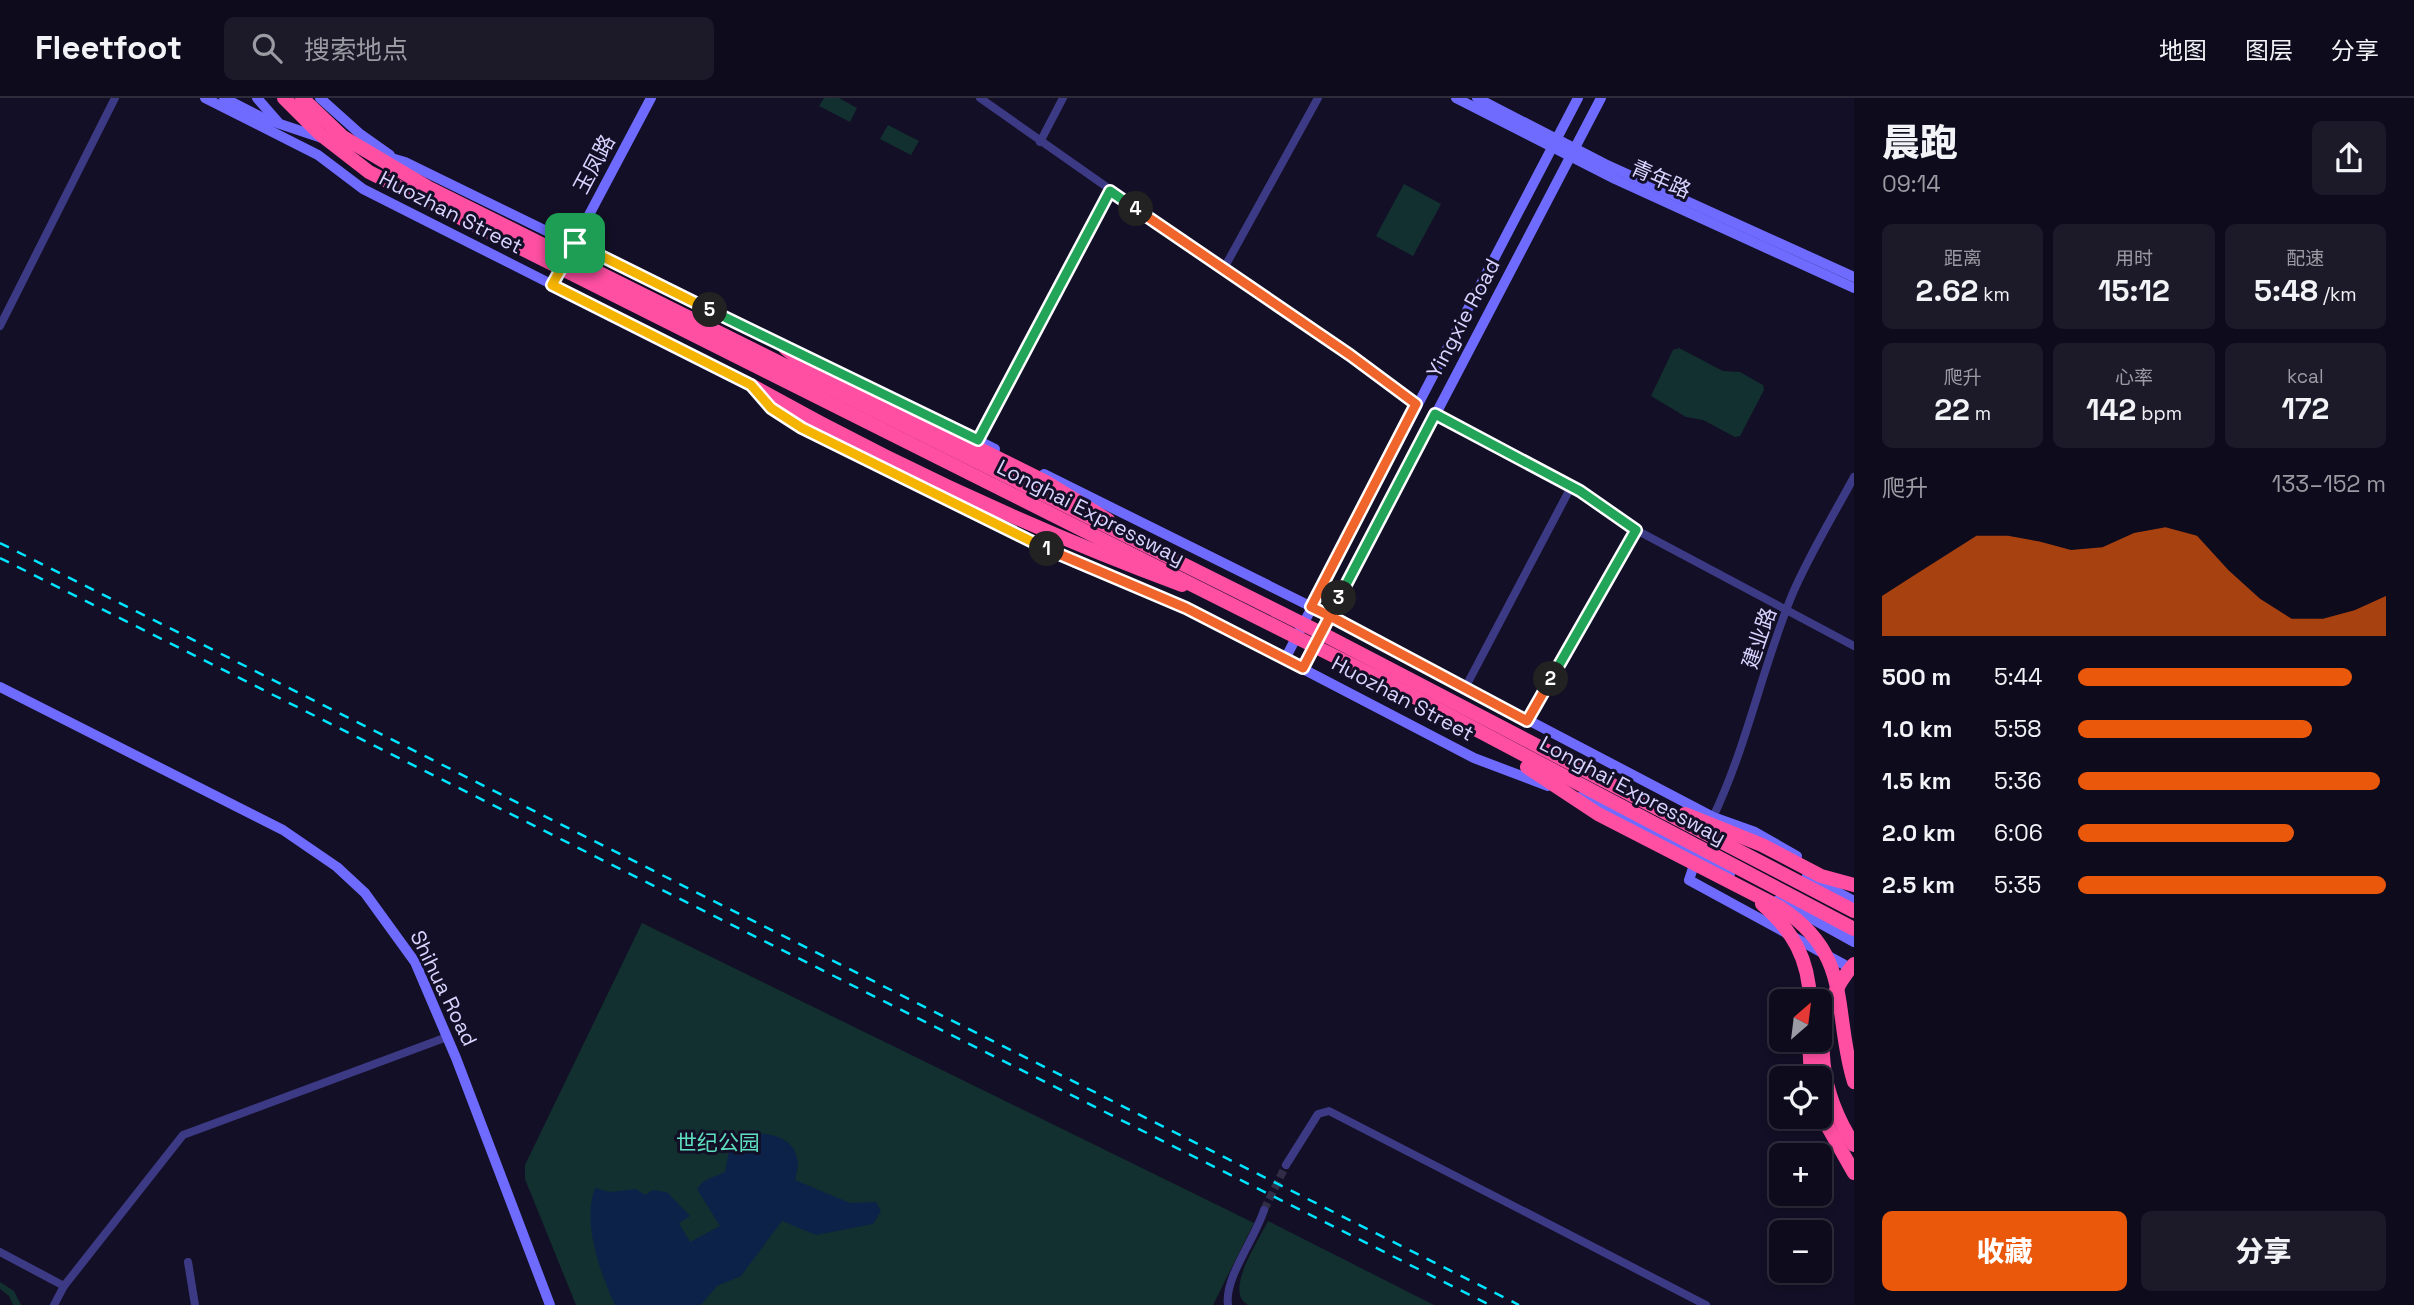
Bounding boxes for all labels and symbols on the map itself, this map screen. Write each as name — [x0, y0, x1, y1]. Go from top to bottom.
street label: 玉凤路 — [567, 130, 621, 198]
street label: 青年路 — [1627, 154, 1695, 204]
street label: Huozhan Street — [375, 164, 527, 260]
pin: 4 — [1118, 192, 1154, 226]
pin — [545, 213, 605, 273]
street label: Yingxie Road — [1420, 254, 1506, 382]
pin: 5 — [692, 292, 728, 328]
street label: Longhai Expressway — [993, 453, 1189, 571]
pin: 1 — [1030, 532, 1064, 566]
pin: 3 — [1322, 580, 1356, 616]
street label: 建业路 — [1736, 604, 1782, 672]
street label: Huozhan Street — [1327, 649, 1479, 747]
pin: 2 — [1534, 662, 1568, 696]
street label: Longhai Expressway — [1535, 729, 1731, 851]
street label: Shihua Road — [404, 926, 484, 1050]
north arrow — [1769, 989, 1832, 1052]
park label: 世纪公园 — [676, 1129, 760, 1156]

